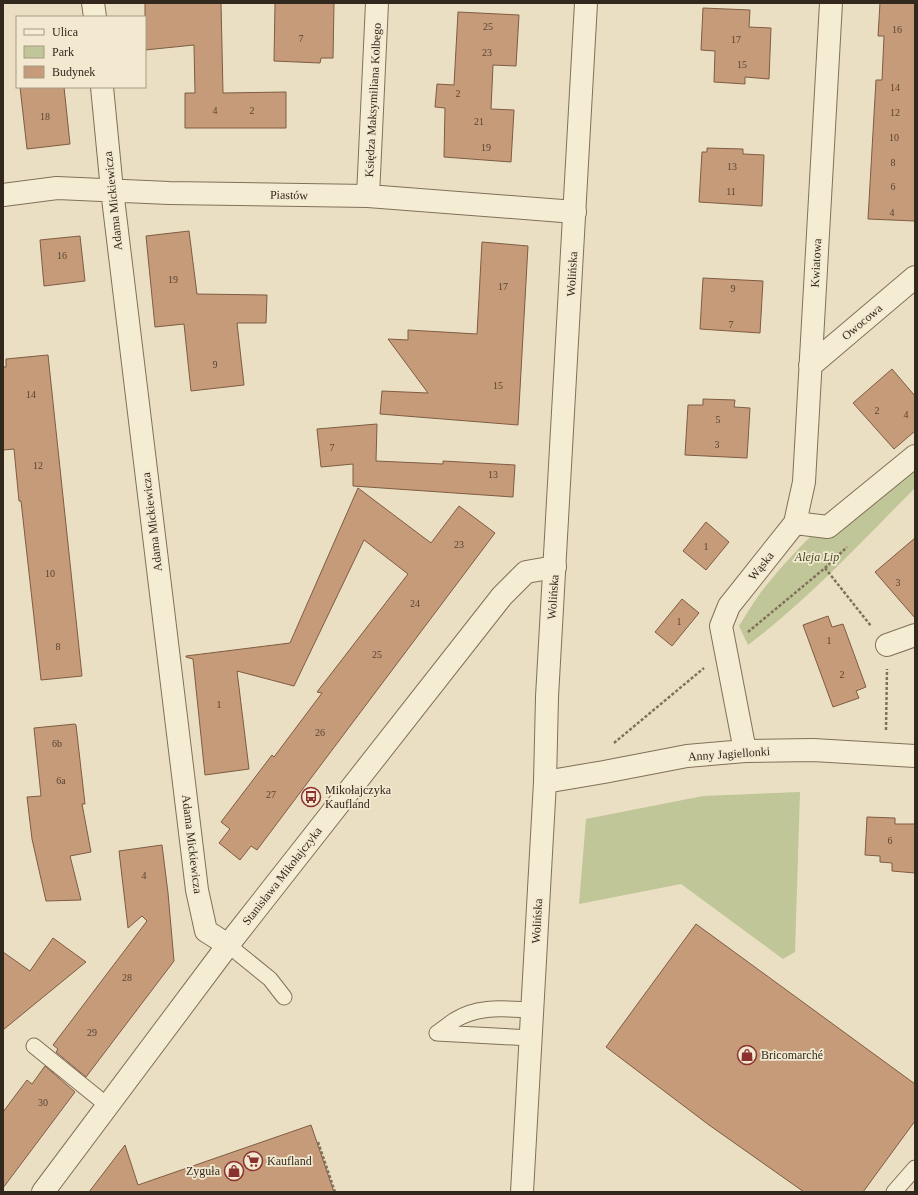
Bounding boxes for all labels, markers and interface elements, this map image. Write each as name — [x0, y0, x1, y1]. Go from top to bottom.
legend — [16, 16, 146, 88]
house number: 25 — [483, 21, 493, 32]
street label: Księdza Maksymiliana Kolbego — [362, 22, 384, 178]
house number: 16 — [892, 24, 902, 35]
text: Ulica — [52, 25, 79, 39]
house number: 7 — [299, 33, 304, 44]
house number: 17 — [731, 34, 741, 45]
text: Park — [52, 45, 74, 59]
house number: 23 — [482, 47, 492, 58]
house number: 15 — [737, 59, 747, 70]
text: Budynek — [52, 65, 95, 79]
house number: 14 — [890, 82, 900, 93]
house number: 2 — [456, 88, 461, 99]
house number: 4 — [213, 105, 218, 116]
house number: 2 — [250, 105, 255, 116]
house number: 12 — [890, 107, 900, 118]
house number: 18 — [40, 111, 50, 122]
house number: 21 — [474, 116, 484, 127]
house number: 10 — [889, 132, 899, 143]
house number: 19 — [481, 142, 491, 153]
street label: Adama Mickiewicza — [101, 150, 125, 251]
house number: 8 — [891, 157, 896, 168]
house number: 13 — [727, 161, 737, 172]
house number: 6 — [891, 181, 896, 192]
house number: 11 — [726, 186, 736, 197]
street label: Piastów — [270, 188, 308, 202]
house number: 4 — [890, 207, 895, 218]
street label: Kwiatowa — [808, 237, 824, 288]
house number: 16 — [57, 250, 67, 261]
street label: Wolińska — [564, 250, 580, 297]
house number: 19 — [168, 274, 178, 285]
house number: 17 — [498, 281, 508, 292]
house number: 9 — [731, 283, 736, 294]
street label: Owocowa — [839, 301, 886, 343]
house number: 7 — [729, 319, 734, 330]
house number: 9 — [213, 359, 218, 370]
house number: 15 — [493, 380, 503, 391]
house number: 14 — [26, 389, 36, 400]
house number: 2 — [875, 405, 880, 416]
house number: 4 — [904, 409, 909, 420]
house number: 5 — [716, 414, 721, 425]
house number: 3 — [715, 439, 720, 450]
house number: 7 — [330, 442, 335, 453]
house number: 12 — [33, 460, 43, 471]
house number: 13 — [488, 469, 498, 480]
street label: Adama Mickiewicza — [139, 471, 165, 572]
house number: 23 — [454, 539, 464, 550]
house number: 1 — [704, 541, 709, 552]
street label: Wąska — [745, 548, 777, 583]
park label: Aleja Lip — [794, 550, 839, 564]
house number: 10 — [45, 568, 55, 579]
street label: Wolińska — [544, 573, 562, 620]
house number: 3 — [896, 577, 901, 588]
house number: 24 — [410, 598, 420, 609]
house number: 1 — [677, 616, 682, 627]
house number: 1 — [827, 635, 832, 646]
house number: 8 — [56, 641, 61, 652]
house number: 25 — [372, 649, 382, 660]
house number: 2 — [840, 669, 845, 680]
house number: 1 — [217, 699, 222, 710]
house number: 26 — [315, 727, 325, 738]
house number: 6b — [52, 738, 62, 749]
street label: Anny Jagiellonki — [687, 744, 771, 764]
house number: 6a — [56, 775, 66, 786]
place label: Mikołajczyka Kaufland — [325, 783, 392, 811]
bus stop icon: Mikołajczyka Kaufland — [300, 786, 322, 808]
house number: 27 — [266, 789, 276, 800]
street label: Adama Mickiewicza — [179, 794, 205, 895]
street label: Stanisława Mikołajczyka — [239, 823, 325, 928]
house number: 6 — [888, 835, 893, 846]
house number: 4 — [142, 870, 147, 881]
street label: Wolińska — [529, 897, 545, 944]
house number: 28 — [122, 972, 132, 983]
house number: 29 — [87, 1027, 97, 1038]
shop icon: Bricomarché — [736, 1044, 758, 1066]
place label: Bricomarché — [761, 1048, 823, 1062]
house number: 30 — [38, 1097, 48, 1108]
supermarket icon: Kaufland — [242, 1150, 264, 1172]
place label: Kaufland — [267, 1154, 312, 1168]
shop icon: Zyguła — [223, 1160, 245, 1182]
place label: Zyguła — [186, 1164, 221, 1178]

